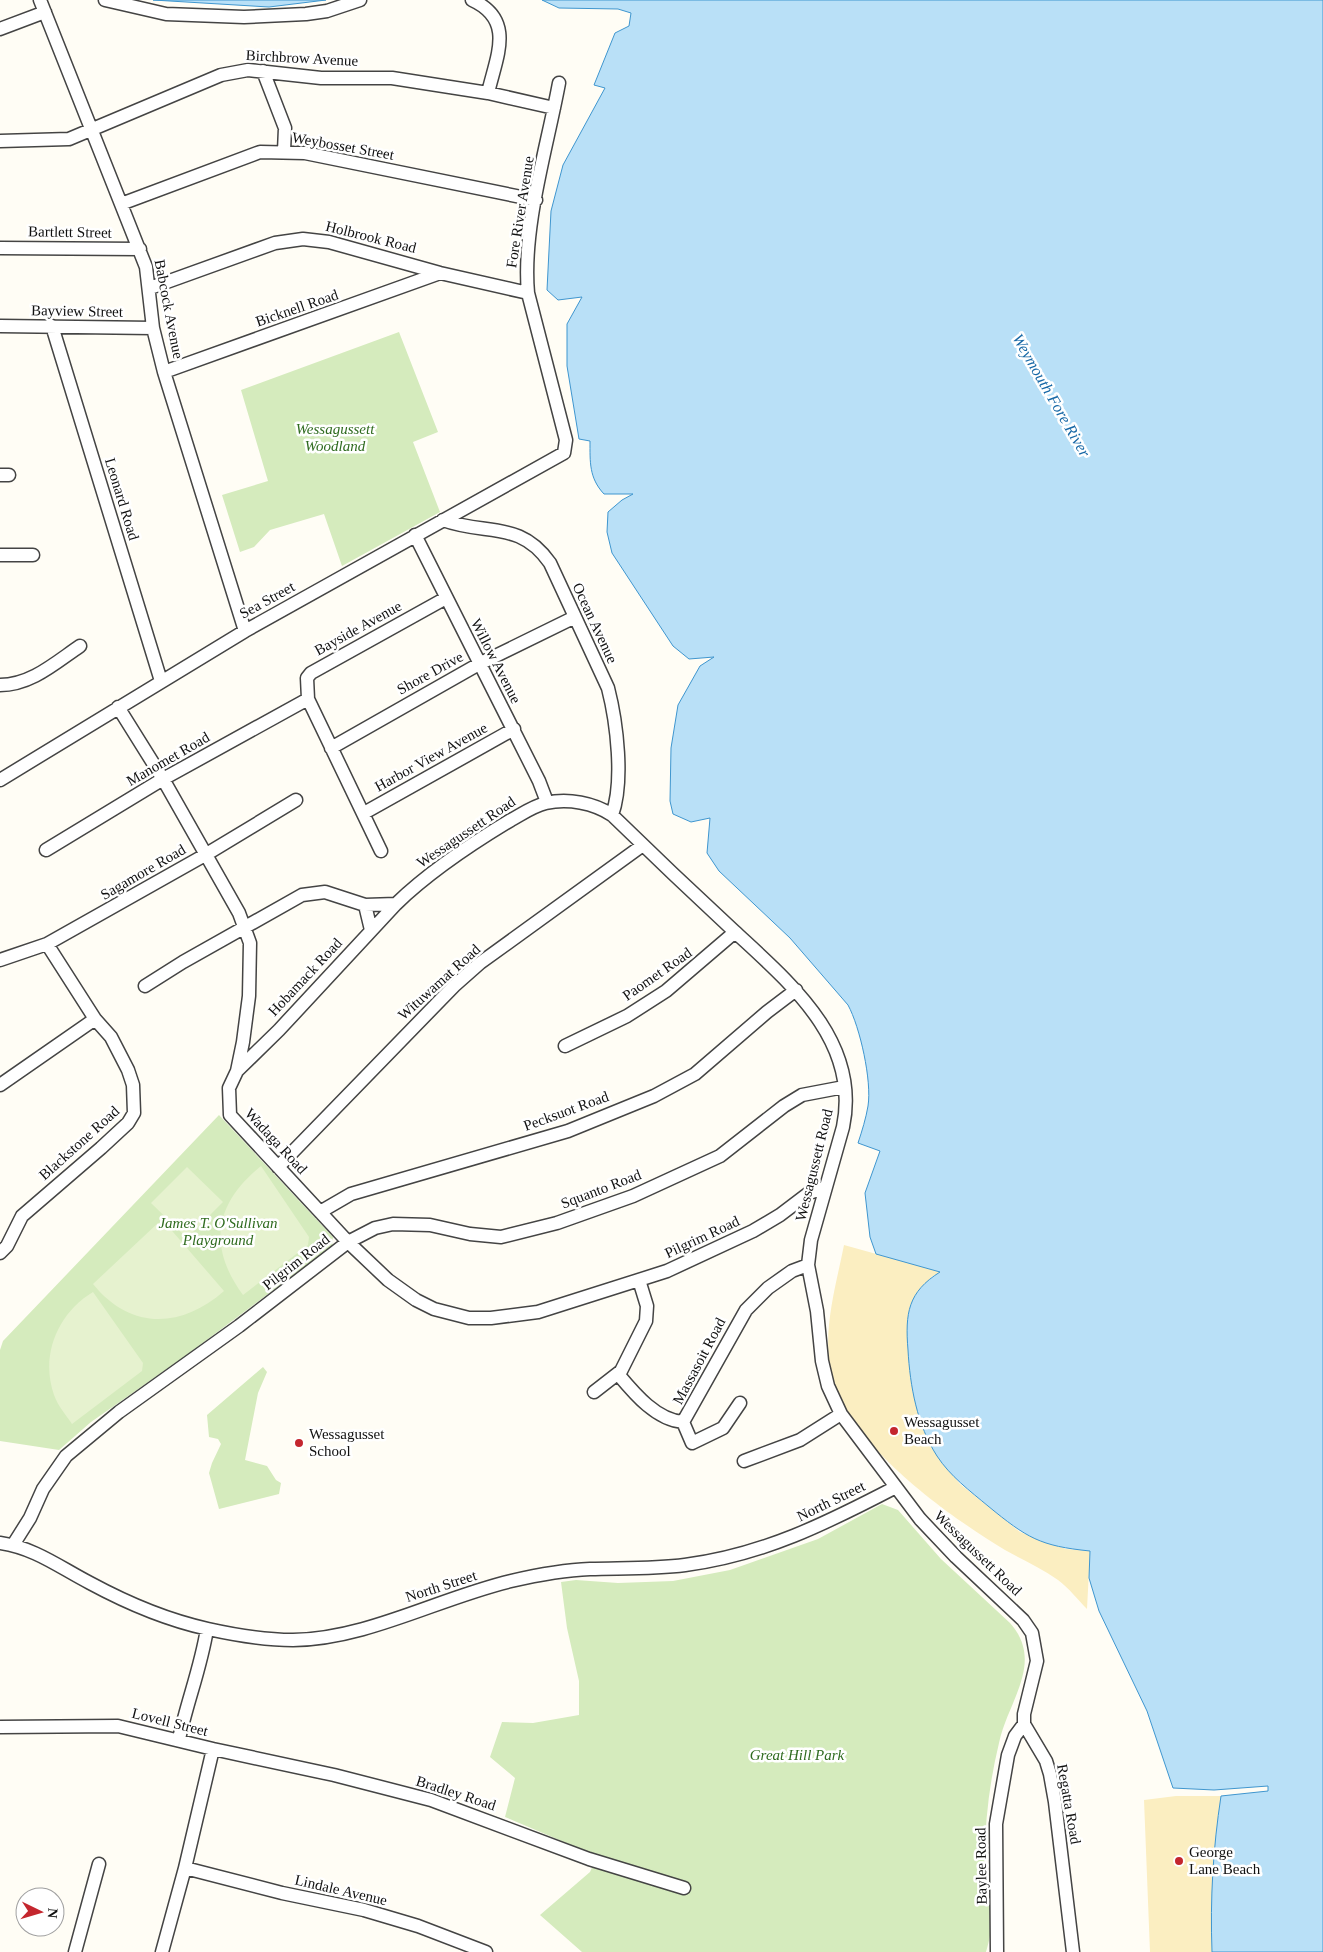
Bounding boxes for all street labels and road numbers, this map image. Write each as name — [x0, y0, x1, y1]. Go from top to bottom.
street label: Birchbrow Avenue — [245, 47, 359, 69]
street label: Weybosset Street — [291, 129, 396, 163]
street label: Fore River Avenue — [503, 155, 537, 269]
street label: Holbrook Road — [324, 218, 418, 256]
street label: Bartlett Street — [28, 223, 113, 241]
street label: Babcock Avenue — [152, 258, 187, 360]
street label: Bicknell Road — [254, 286, 341, 330]
street label: Bayview Street — [31, 302, 124, 320]
street label: Leonard Road — [102, 456, 142, 543]
street label: Sea Street — [237, 578, 298, 622]
street label: Ocean Avenue — [569, 580, 621, 666]
street label: Bayside Avenue — [312, 597, 404, 658]
street label: Willow Avenue — [468, 616, 524, 706]
street label: Shore Drive — [394, 648, 466, 698]
street label: Harbor View Avenue — [372, 719, 490, 795]
street label: Manomet Road — [124, 729, 213, 789]
street label: Wessagussett Road — [414, 793, 519, 871]
street label: Sagamore Road — [98, 841, 189, 903]
street label: Hobamack Road — [265, 934, 345, 1019]
street label: Wituwamat Road — [395, 941, 484, 1023]
street label: Paomet Road — [619, 944, 695, 1004]
street label: Pecksuot Road — [521, 1088, 611, 1134]
street label: Blackstone Road — [36, 1103, 123, 1183]
street label: Wadaga Road — [242, 1105, 311, 1177]
street label: Wessagussett Road — [792, 1107, 836, 1223]
street label: Squanto Road — [559, 1166, 644, 1212]
street label: Pilgrim Road — [662, 1213, 742, 1261]
street label: Pilgrim Road — [259, 1231, 333, 1293]
street label: Massasoit Road — [670, 1315, 729, 1407]
street label: North Street — [794, 1477, 868, 1524]
street label: Wessagussett Road — [931, 1507, 1025, 1599]
street label: North Street — [403, 1567, 479, 1605]
street label: Lovell Street — [130, 1705, 211, 1739]
street label: Regatta Road — [1054, 1763, 1084, 1846]
street label: Bradley Road — [414, 1773, 498, 1814]
street label: Baylee Road — [972, 1827, 990, 1905]
street label: Lindale Avenue — [293, 1872, 389, 1908]

